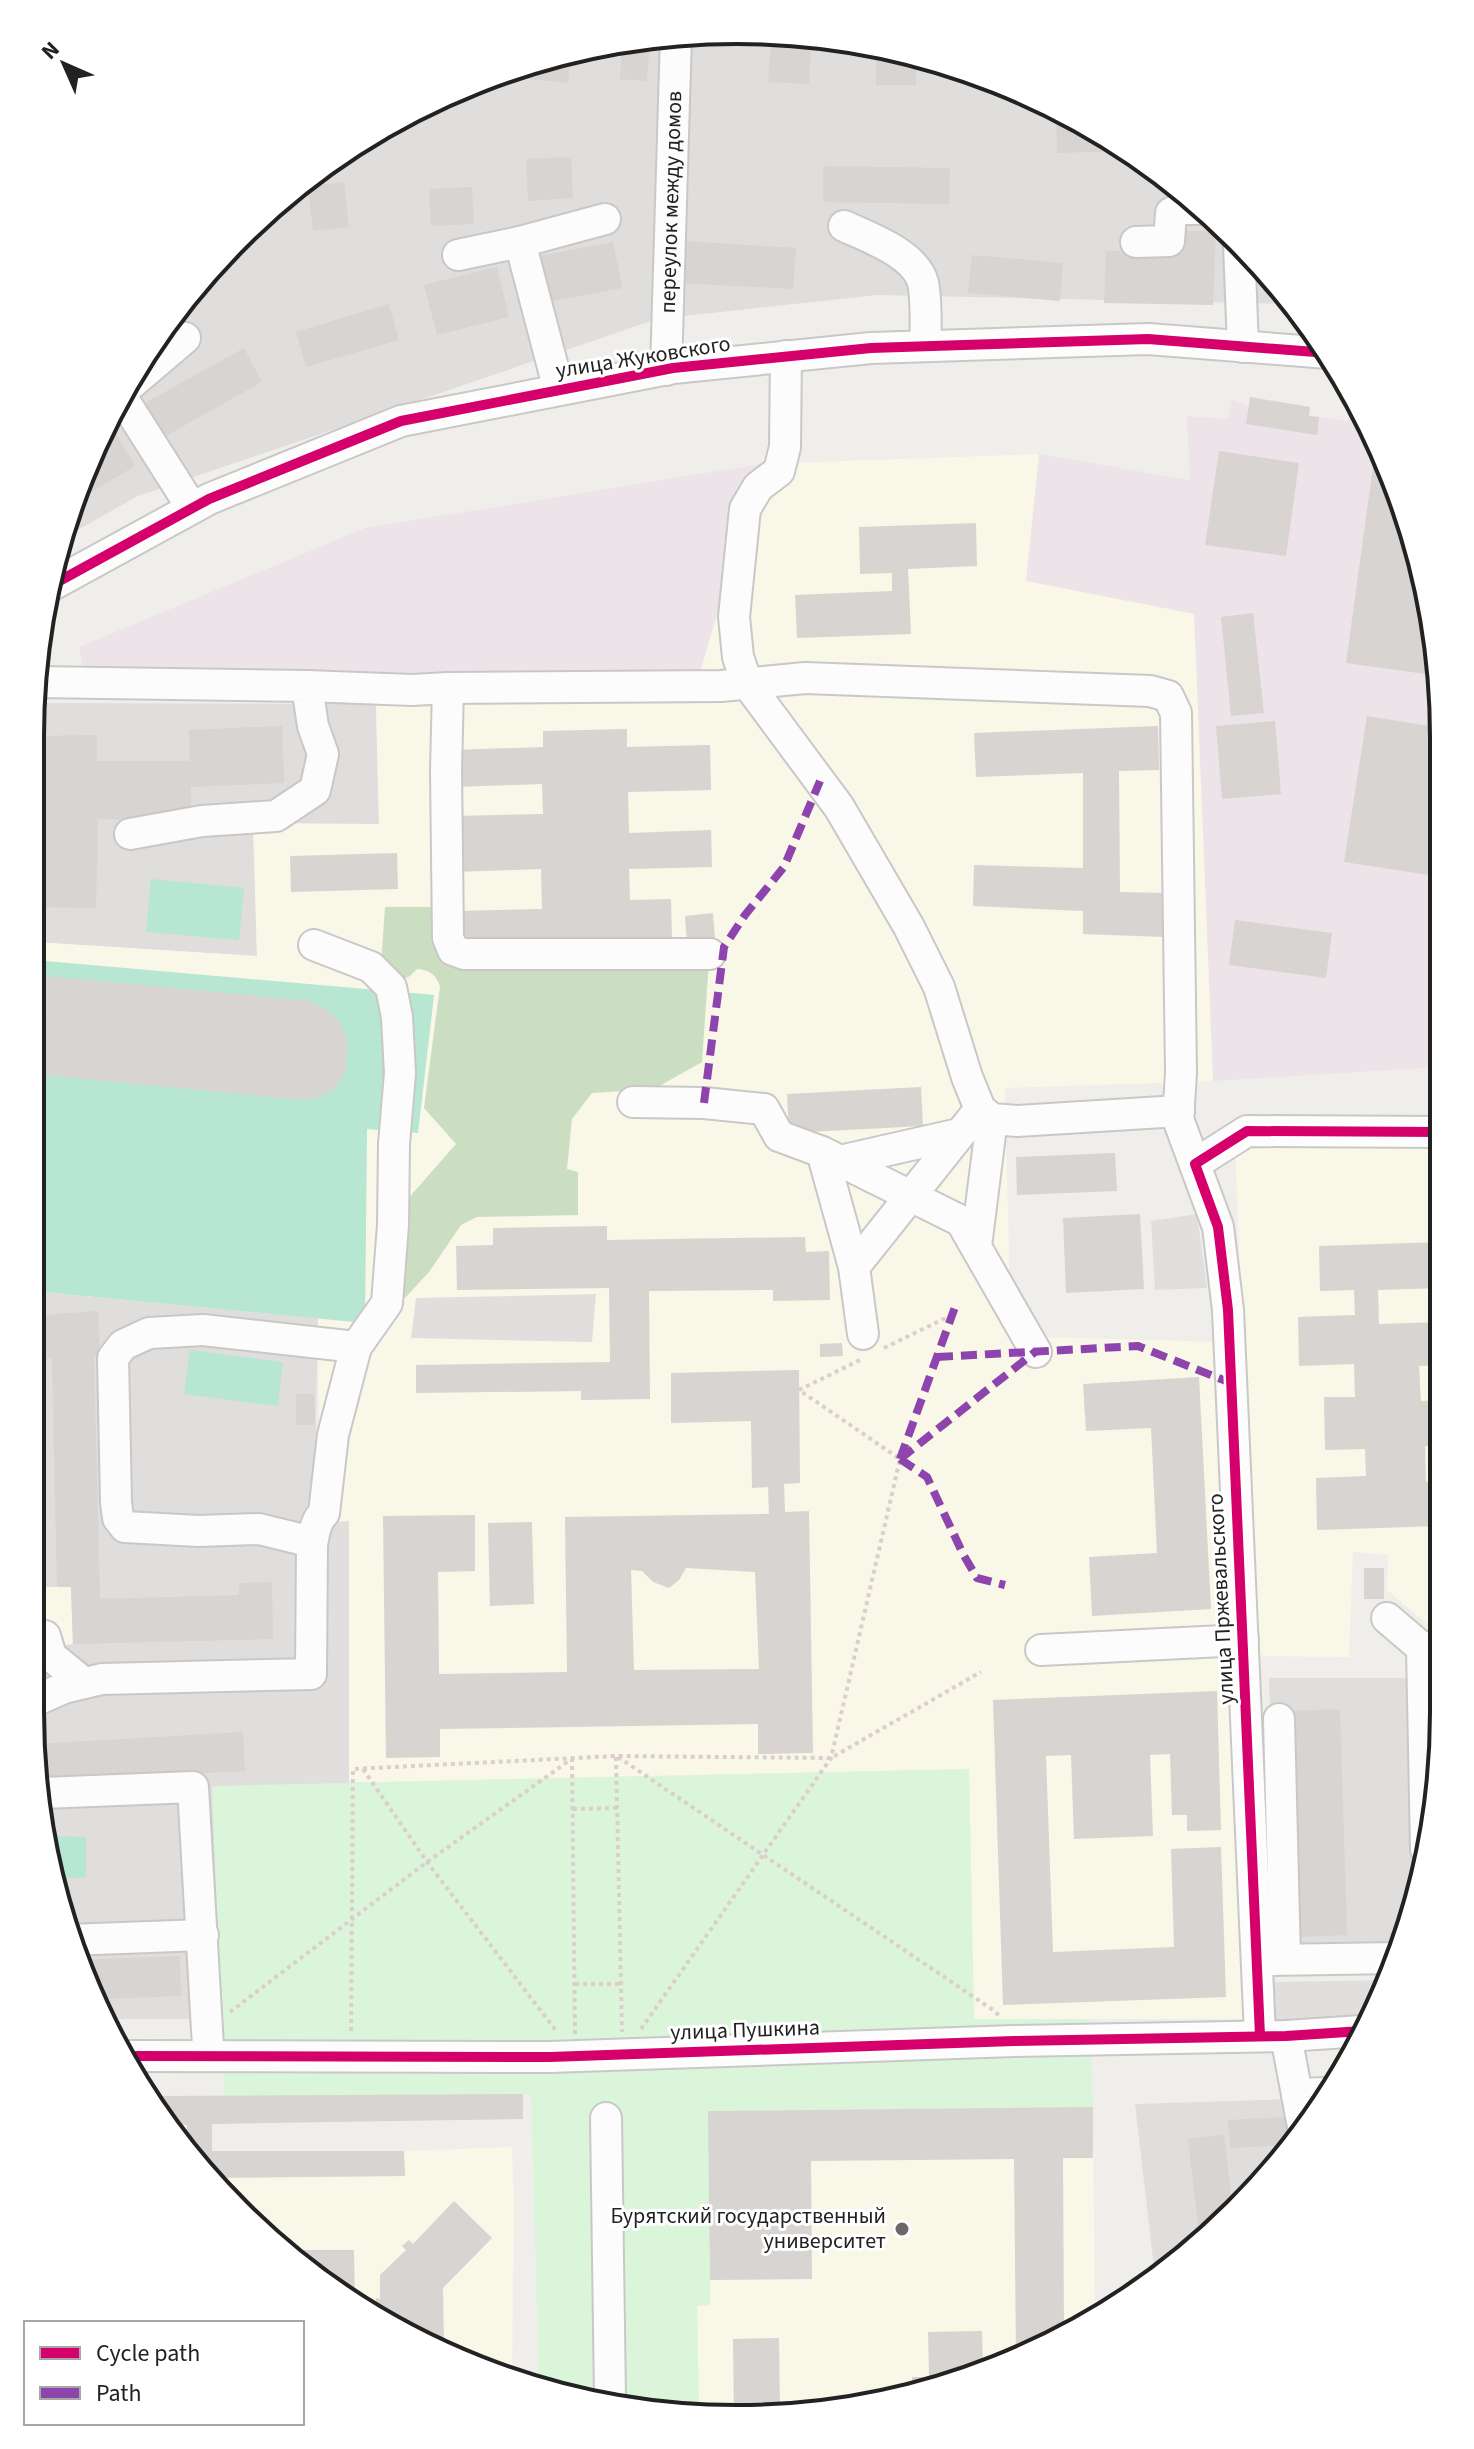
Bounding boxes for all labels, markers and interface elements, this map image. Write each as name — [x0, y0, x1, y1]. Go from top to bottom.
north arrow — [24, 24, 104, 104]
text: N — [34, 34, 67, 67]
street label: переулок между домов — [652, 90, 690, 314]
street label: улица Жуковского — [553, 327, 733, 387]
street label: улица Пржевальского — [1199, 1493, 1243, 1705]
street label: улица Пушкина — [670, 2011, 820, 2049]
place label: Бурятский государственный университет — [610, 2200, 886, 2257]
marker: Бурятский государственный университет — [893, 2220, 911, 2238]
legend — [24, 2321, 304, 2425]
text: Cycle path — [96, 2336, 200, 2371]
text: Path — [96, 2376, 142, 2411]

